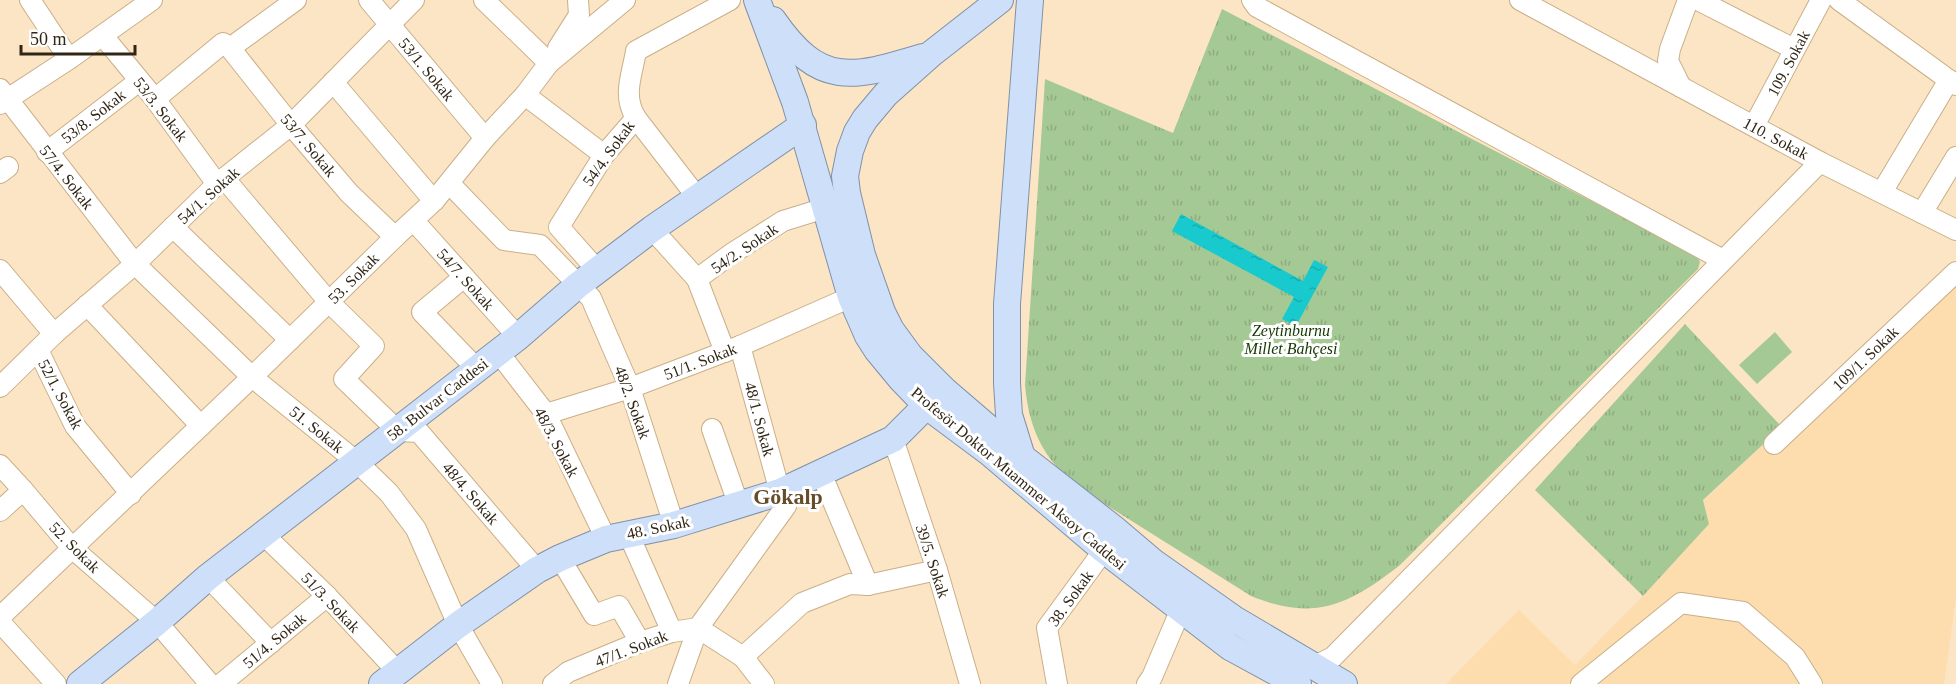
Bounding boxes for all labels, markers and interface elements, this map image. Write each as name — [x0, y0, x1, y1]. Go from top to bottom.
scale bar — [21, 18, 135, 56]
street label: 109. Sokak — [1764, 27, 1813, 99]
text: 50 m — [30, 29, 67, 49]
street label: 53/1. Sokak — [396, 35, 458, 104]
street label: 53/3. Sokak — [130, 74, 191, 145]
street label: 53/8. Sokak — [58, 86, 129, 147]
street label: 53/7. Sokak — [278, 111, 340, 180]
street label: 110. Sokak — [1740, 114, 1811, 163]
street label: 54/4. Sokak — [579, 117, 638, 189]
street label: 57/4. Sokak — [36, 142, 97, 213]
street label: 54/1. Sokak — [174, 163, 242, 227]
street label: 54/2. Sokak — [708, 220, 781, 277]
street label: 54/7. Sokak — [434, 245, 498, 313]
street label: 53. Sokak — [325, 250, 382, 307]
park label: Zeytinburnu Millet Bahçesi — [1244, 322, 1337, 358]
street label: 109/1. Sokak — [1829, 323, 1902, 394]
street label: 51/1. Sokak — [661, 340, 739, 383]
street label: 58. Bulvar Caddesi — [384, 354, 491, 444]
street label: 52/1. Sokak — [35, 356, 86, 432]
street label: 48/2. Sokak — [611, 363, 654, 441]
street label: 48/1. Sokak — [741, 380, 778, 458]
street label: Profesör Doktor Muammer Aksoy Caddesi — [907, 384, 1130, 574]
street label: 51. Sokak — [286, 403, 347, 456]
street label: 48/3. Sokak — [531, 404, 582, 480]
street label: 48/4. Sokak — [439, 459, 502, 528]
district label: Gökalp — [753, 484, 823, 509]
street label: 48. Sokak — [625, 513, 691, 542]
street label: 52. Sokak — [46, 519, 103, 576]
street label: 39/5. Sokak — [913, 522, 952, 600]
street label: 38. Sokak — [1045, 567, 1096, 629]
street label: 51/3. Sokak — [298, 569, 363, 636]
street label: 51/4. Sokak — [240, 609, 309, 671]
street label: 47/1. Sokak — [592, 627, 670, 670]

